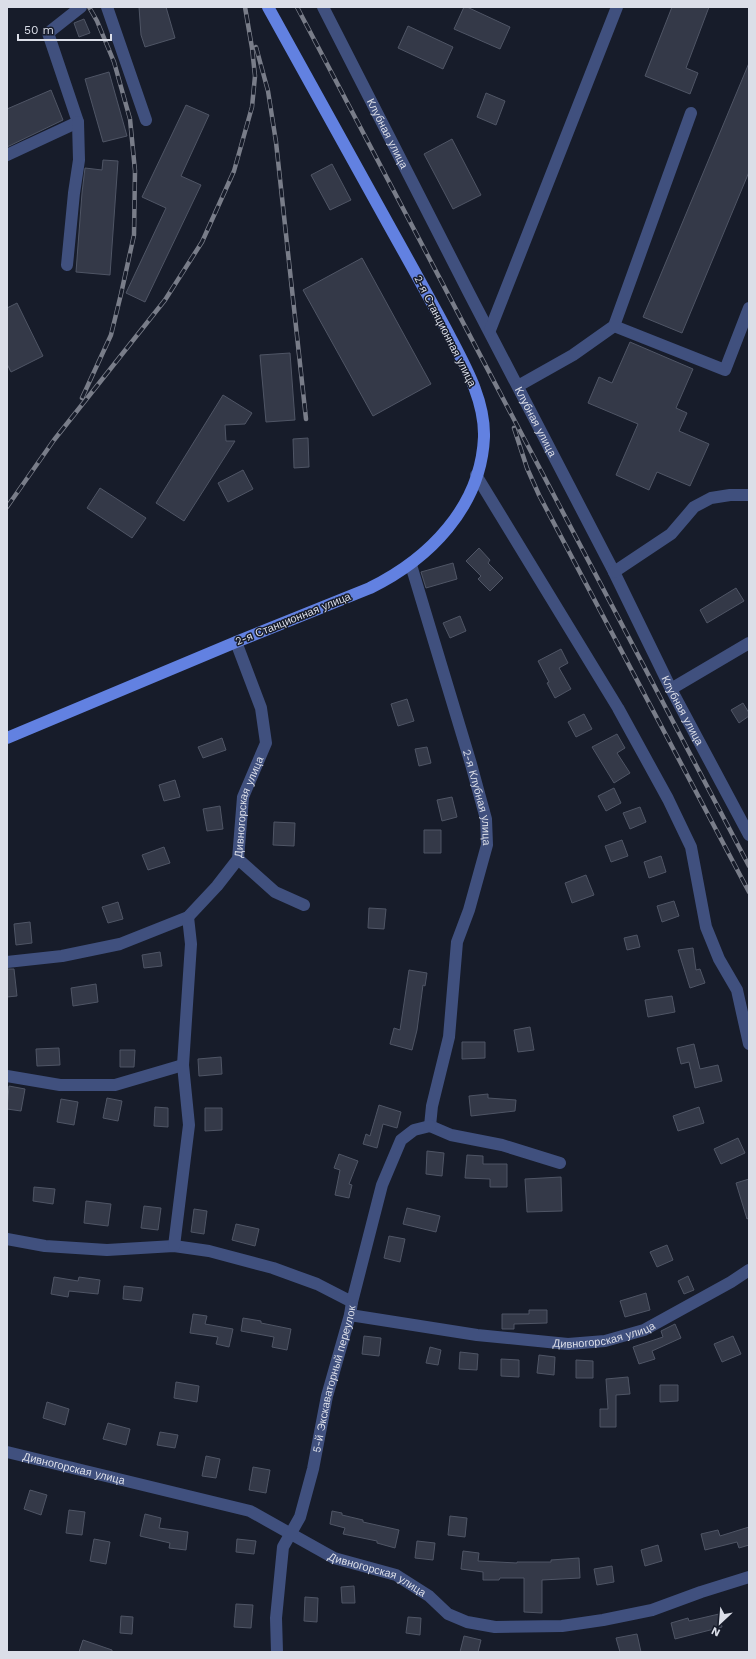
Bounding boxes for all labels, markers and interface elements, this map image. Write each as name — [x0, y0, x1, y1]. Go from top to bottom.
scale bar — [18, 16, 111, 42]
text: 50 m — [24, 23, 54, 37]
street label: Клубная улица — [364, 96, 411, 171]
street label: 2-я Станционная улица — [411, 273, 479, 390]
street label: Клубная улица — [512, 384, 560, 459]
street label: 2-я Станционная улица — [233, 590, 353, 648]
street label: Клубная улица — [659, 673, 707, 748]
street label: 2-я Клубная улица — [460, 748, 494, 847]
street label: Дивногорская улица — [232, 754, 266, 858]
street label: 5-й Экскаваторный переулок — [310, 1304, 358, 1454]
street label: Дивногорская улица — [552, 1318, 658, 1351]
street label: Дивногорская улица — [22, 1450, 127, 1487]
street label: Дивногорская улица — [326, 1550, 429, 1600]
north arrow — [700, 1603, 740, 1643]
text: N — [709, 1624, 722, 1639]

